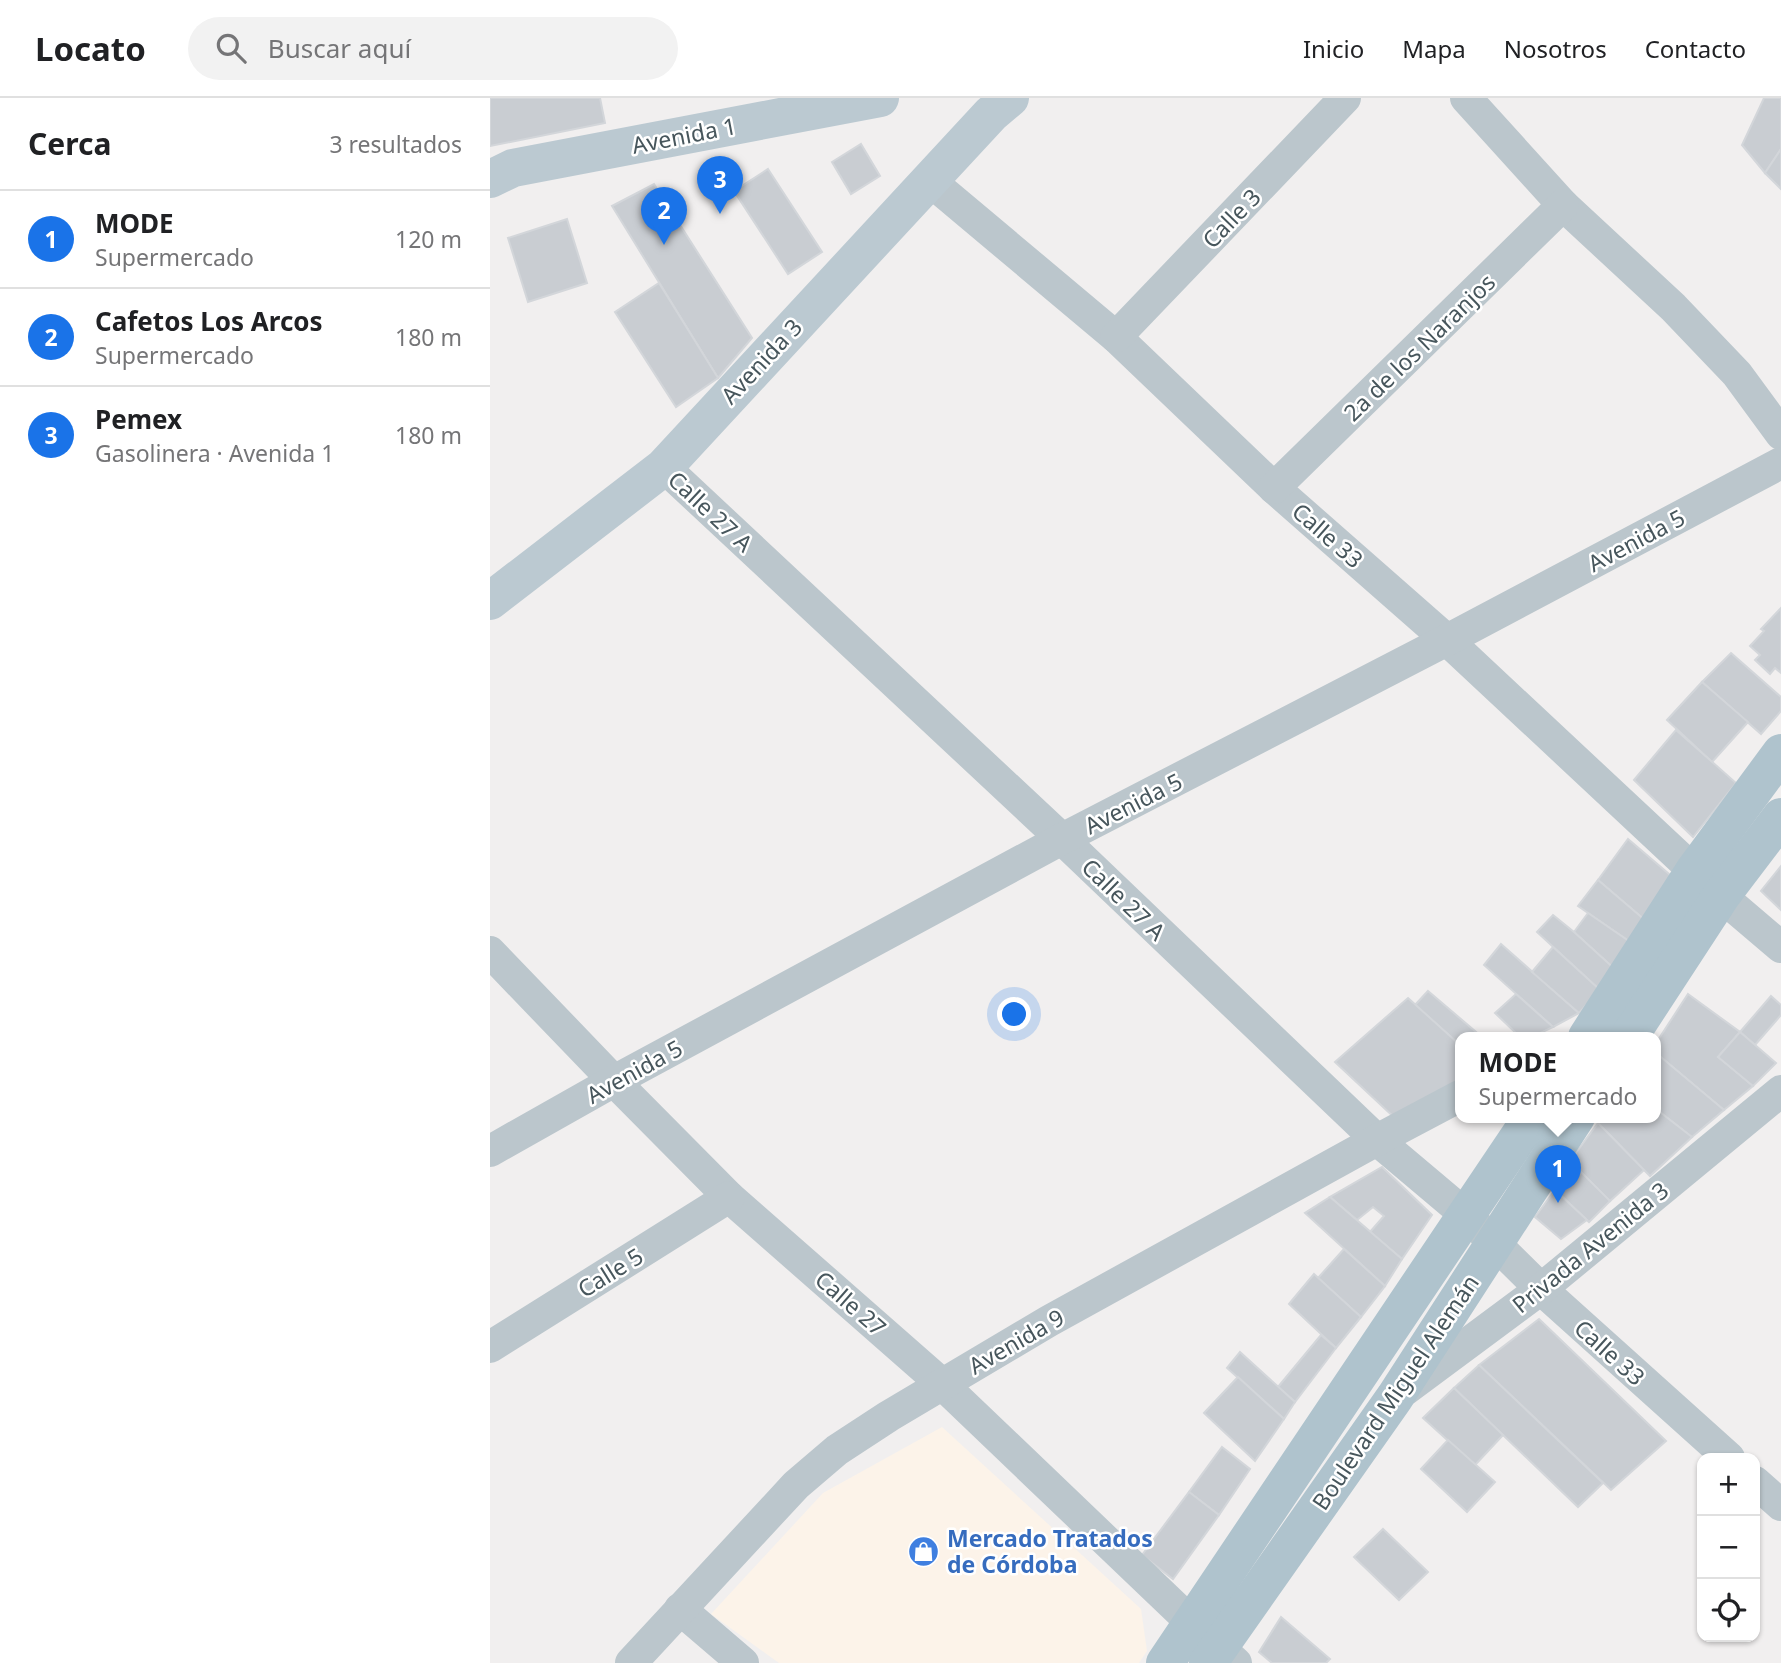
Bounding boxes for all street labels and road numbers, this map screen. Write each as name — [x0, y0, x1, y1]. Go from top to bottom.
street label: Avenida 1 — [629, 109, 739, 161]
street label: Calle 3 — [1195, 181, 1267, 255]
street label: 2a de los Naranjos — [1336, 266, 1502, 428]
street label: Avenida 3 — [713, 311, 809, 411]
street label: Calle 27 A — [662, 463, 761, 559]
street label: Calle 33 — [1286, 495, 1370, 575]
street label: Avenida 5 — [1582, 501, 1690, 579]
street label: Avenida 5 — [1079, 765, 1187, 841]
street label: Calle 27 A — [1075, 851, 1173, 947]
street label: Avenida 5 — [580, 1031, 688, 1111]
street label: Privada Avenida 3 — [1505, 1174, 1675, 1320]
street label: Calle 5 — [571, 1240, 649, 1304]
street label: Calle 27 — [809, 1263, 893, 1343]
street label: Boulevard Miguel Alemán — [1304, 1268, 1486, 1516]
street label: Avenida 9 — [962, 1301, 1070, 1381]
street label: Calle 33 — [1568, 1312, 1652, 1392]

